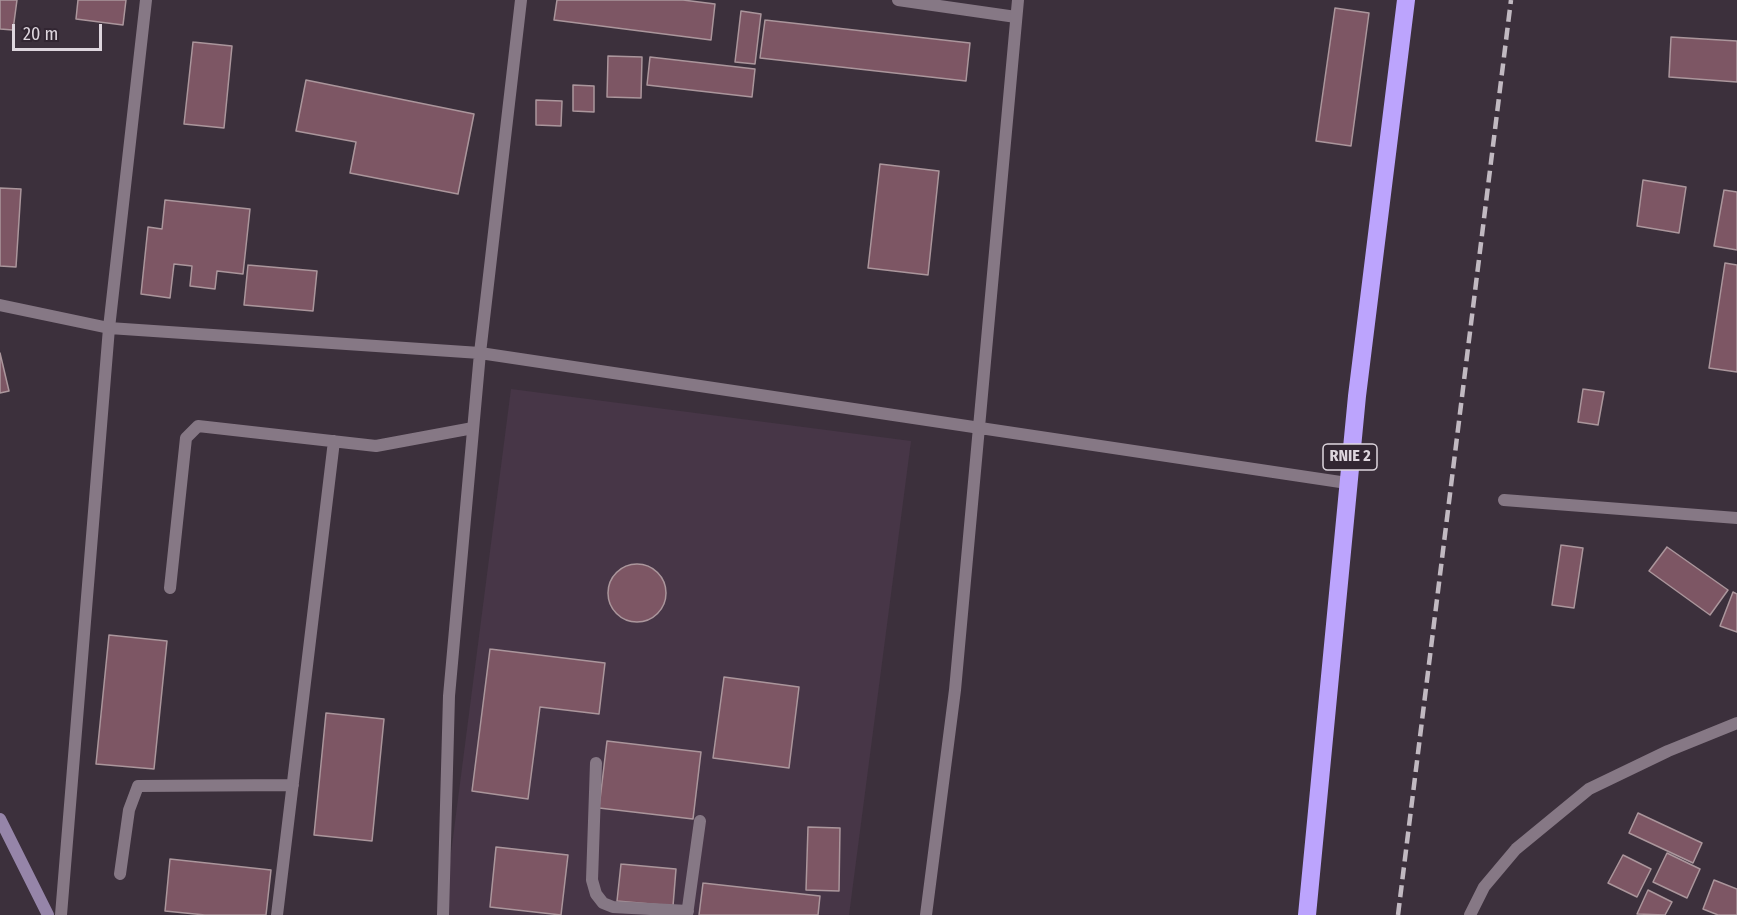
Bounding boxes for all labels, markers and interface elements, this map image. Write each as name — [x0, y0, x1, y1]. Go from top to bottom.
scale bar — [15, 12, 105, 50]
text: 20 m — [23, 23, 58, 45]
road number: RNIE 2 — [1323, 444, 1377, 470]

